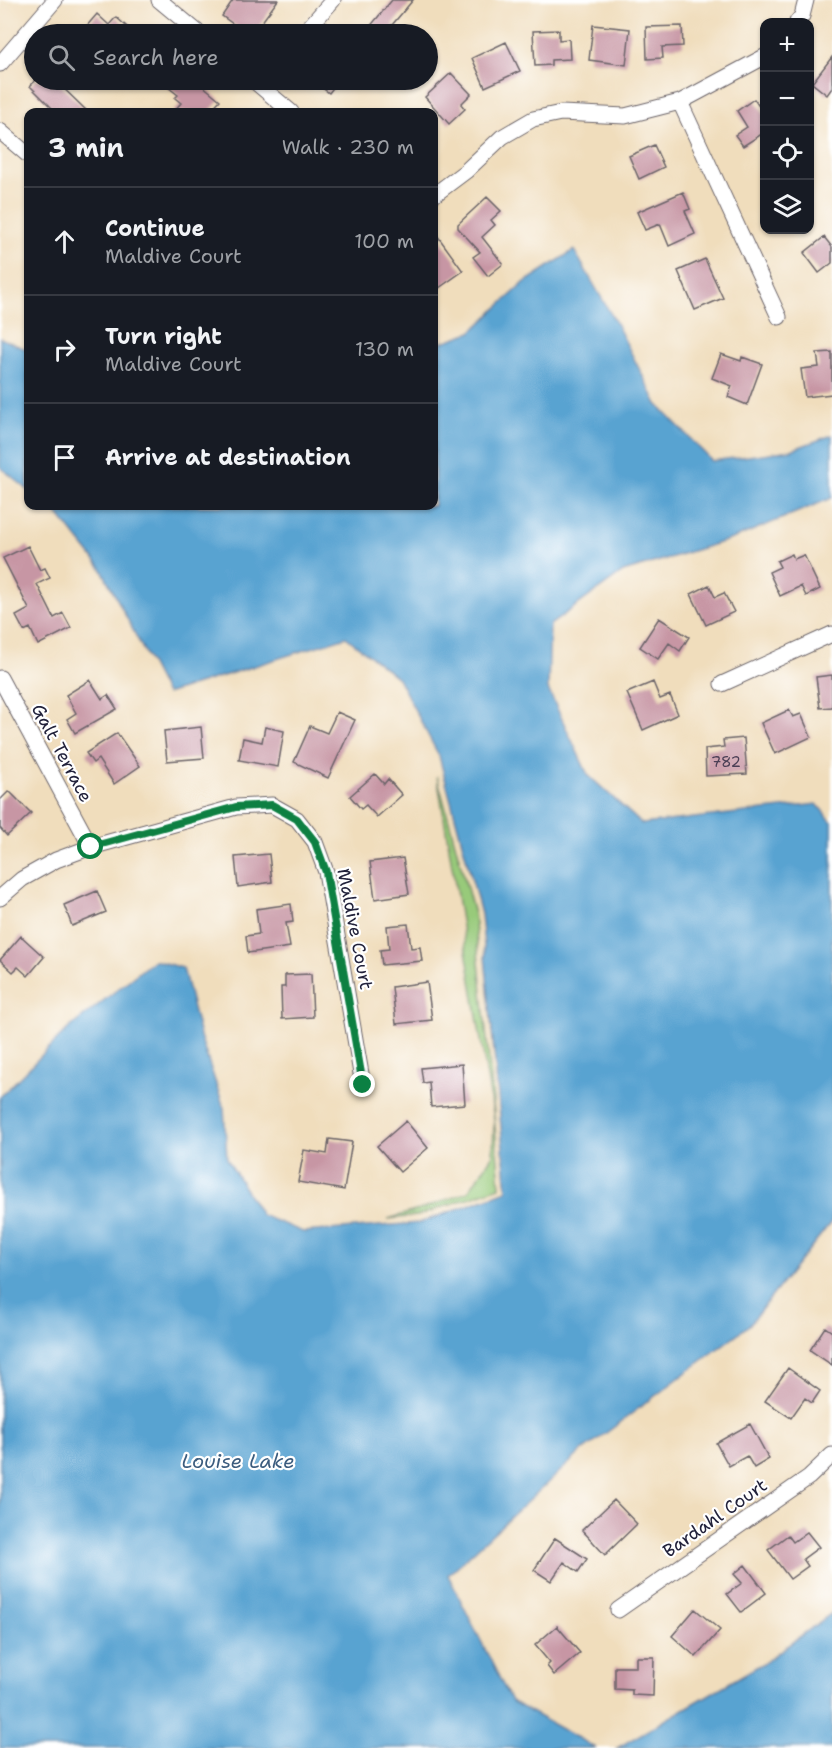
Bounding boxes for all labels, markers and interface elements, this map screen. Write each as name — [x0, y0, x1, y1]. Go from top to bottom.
map controls — [760, 18, 814, 234]
button: + — [760, 18, 814, 72]
search box — [24, 24, 438, 90]
icon: search — [45, 41, 78, 74]
text: Search here — [93, 43, 219, 72]
button: − — [760, 72, 814, 126]
button: locate — [760, 126, 814, 180]
text: 3 min — [48, 130, 124, 165]
text: Walk · 230 m — [282, 134, 414, 160]
button: layers — [760, 180, 814, 234]
text: Continue — [105, 214, 205, 243]
icon: ahead — [48, 225, 81, 258]
text: 100 m — [354, 228, 414, 254]
text: Maldive Court — [105, 243, 242, 269]
text: Turn right — [105, 322, 222, 351]
icon: right — [48, 333, 81, 366]
text: 130 m — [355, 336, 414, 362]
text: Maldive Court — [105, 351, 242, 377]
icon: arrive — [48, 441, 81, 474]
text: Arrive at destination — [105, 443, 351, 472]
street label: Galt Terrace — [26, 700, 98, 806]
house number: 782 — [711, 752, 741, 772]
route start — [77, 833, 103, 859]
street label: Maldive Court — [331, 866, 379, 992]
route end — [349, 1071, 375, 1097]
water label: Louise Lake — [182, 1448, 295, 1474]
street label: Bardahl Court — [658, 1473, 772, 1563]

